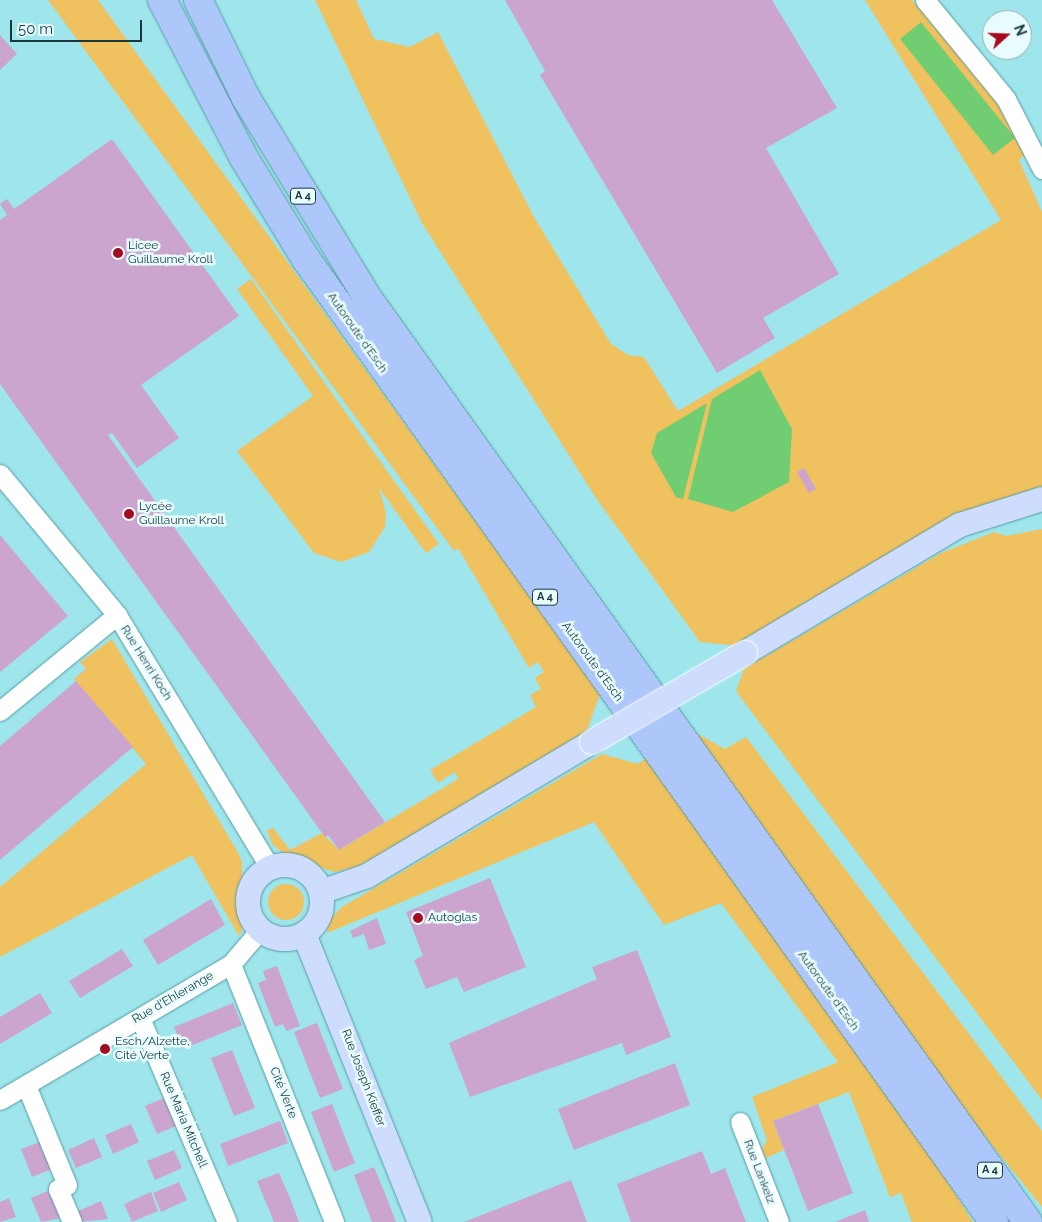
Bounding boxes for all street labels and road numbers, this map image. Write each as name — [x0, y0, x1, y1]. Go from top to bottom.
road number: A 4 — [289, 188, 317, 205]
street label: Autoroute d'Esch — [324, 290, 390, 376]
road number: A 4 — [531, 588, 559, 606]
street label: Autoroute d'Esch — [558, 619, 626, 705]
street label: Rue Henri Koch — [117, 623, 175, 703]
street label: Autoroute d'Esch — [794, 948, 862, 1034]
street label: Rue d'Ehlerange — [130, 969, 216, 1027]
street label: Rue Joseph Kieffer — [338, 1027, 388, 1129]
street label: Cité Verte — [266, 1065, 300, 1121]
street label: Rue Maria Mitchell — [156, 1070, 210, 1170]
street label: Rue Lankelz — [740, 1138, 778, 1206]
road number: A 4 — [976, 1162, 1004, 1178]

